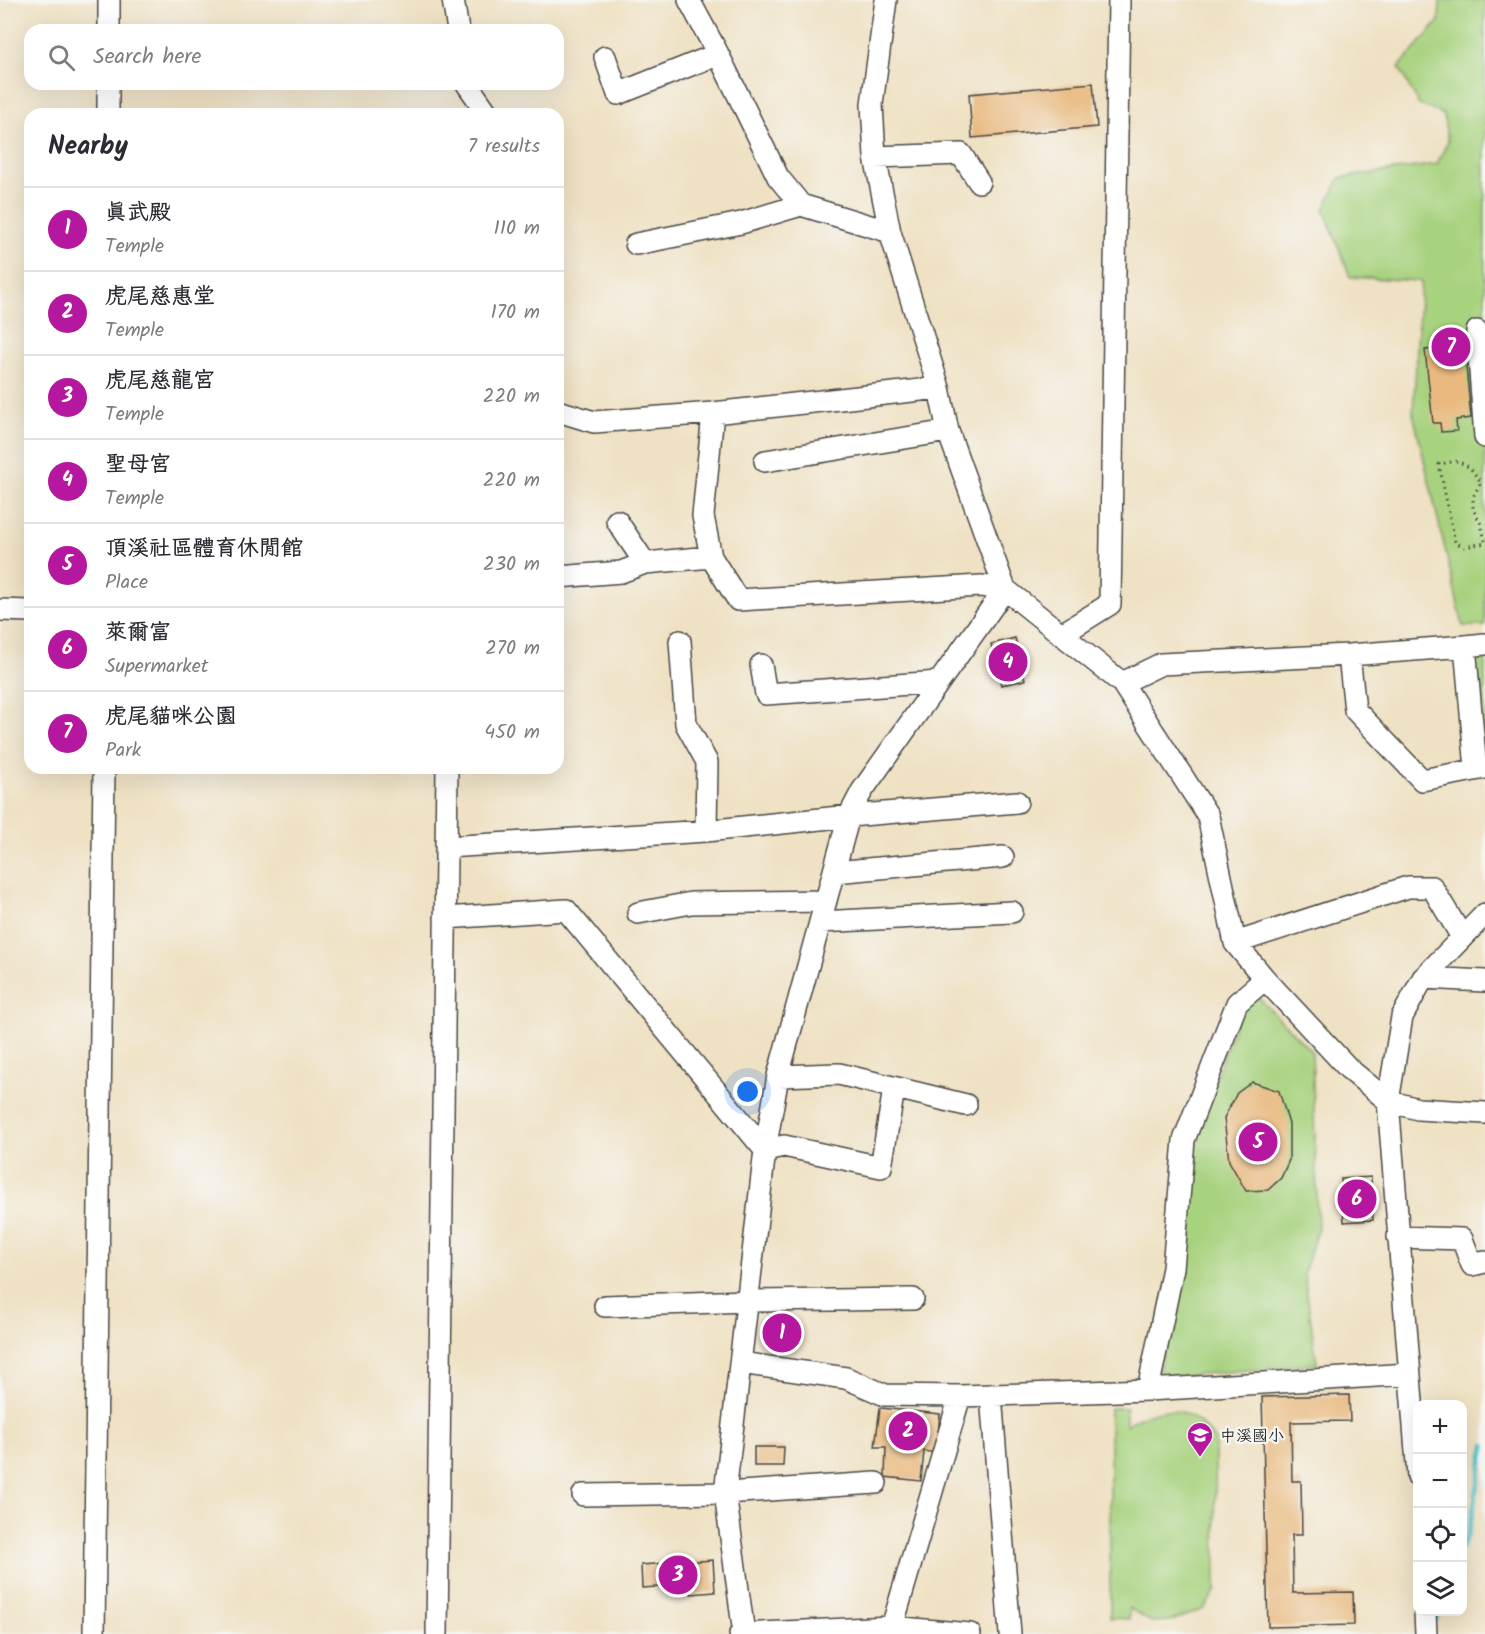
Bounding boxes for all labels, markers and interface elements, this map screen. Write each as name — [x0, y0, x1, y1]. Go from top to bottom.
search box — [24, 24, 564, 90]
text: Search here — [93, 40, 201, 75]
icon: search — [45, 41, 78, 74]
text: Nearby — [48, 126, 128, 168]
text: 7 results — [468, 131, 540, 163]
text: 真武殿 — [105, 196, 171, 231]
text: 1 — [64, 213, 71, 245]
text: 110 m — [494, 213, 540, 245]
text: Temple — [105, 231, 164, 263]
text: 虎尾慈惠堂 — [105, 280, 215, 315]
text: 2 — [62, 297, 73, 329]
text: 170 m — [491, 297, 540, 329]
text: Temple — [105, 315, 164, 347]
pin: 7 — [1432, 324, 1470, 370]
text: 虎尾慈龍宮 — [105, 364, 215, 399]
text: 3 — [62, 381, 73, 413]
text: 220 m — [483, 381, 540, 413]
text: Temple — [105, 399, 164, 431]
text: 聖母宮 — [105, 448, 171, 483]
text: 4 — [62, 465, 73, 497]
text: 220 m — [483, 465, 540, 497]
text: Temple — [105, 483, 164, 515]
text: 頂溪社區體育休閒館 — [105, 532, 303, 567]
text: 5 — [62, 549, 73, 581]
text: 230 m — [483, 549, 540, 581]
text: Place — [105, 567, 148, 599]
text: 萊爾富 — [105, 616, 171, 651]
text: 6 — [62, 633, 73, 665]
text: 270 m — [485, 633, 540, 665]
pin: 4 — [988, 640, 1028, 684]
text: Supermarket — [105, 651, 208, 683]
text: 虎尾貓咪公園 — [105, 700, 237, 735]
text: 7 — [63, 717, 72, 749]
text: 450 m — [484, 717, 540, 749]
text: Park — [105, 735, 141, 767]
your location — [733, 1077, 762, 1106]
pin: 5 — [1238, 1120, 1278, 1164]
pin: 6 — [1338, 1176, 1376, 1222]
pin: 1 — [762, 1310, 802, 1356]
map controls — [1413, 1400, 1467, 1616]
button: + — [1413, 1400, 1467, 1454]
pin: 2 — [888, 1408, 928, 1454]
school or university icon: 中溪國小 — [1185, 1420, 1215, 1458]
place label: 中溪國小 — [1220, 1424, 1284, 1449]
button: − — [1413, 1454, 1467, 1508]
button: locate — [1413, 1508, 1467, 1562]
pin: 3 — [658, 1552, 698, 1598]
button: layers — [1413, 1562, 1467, 1616]

